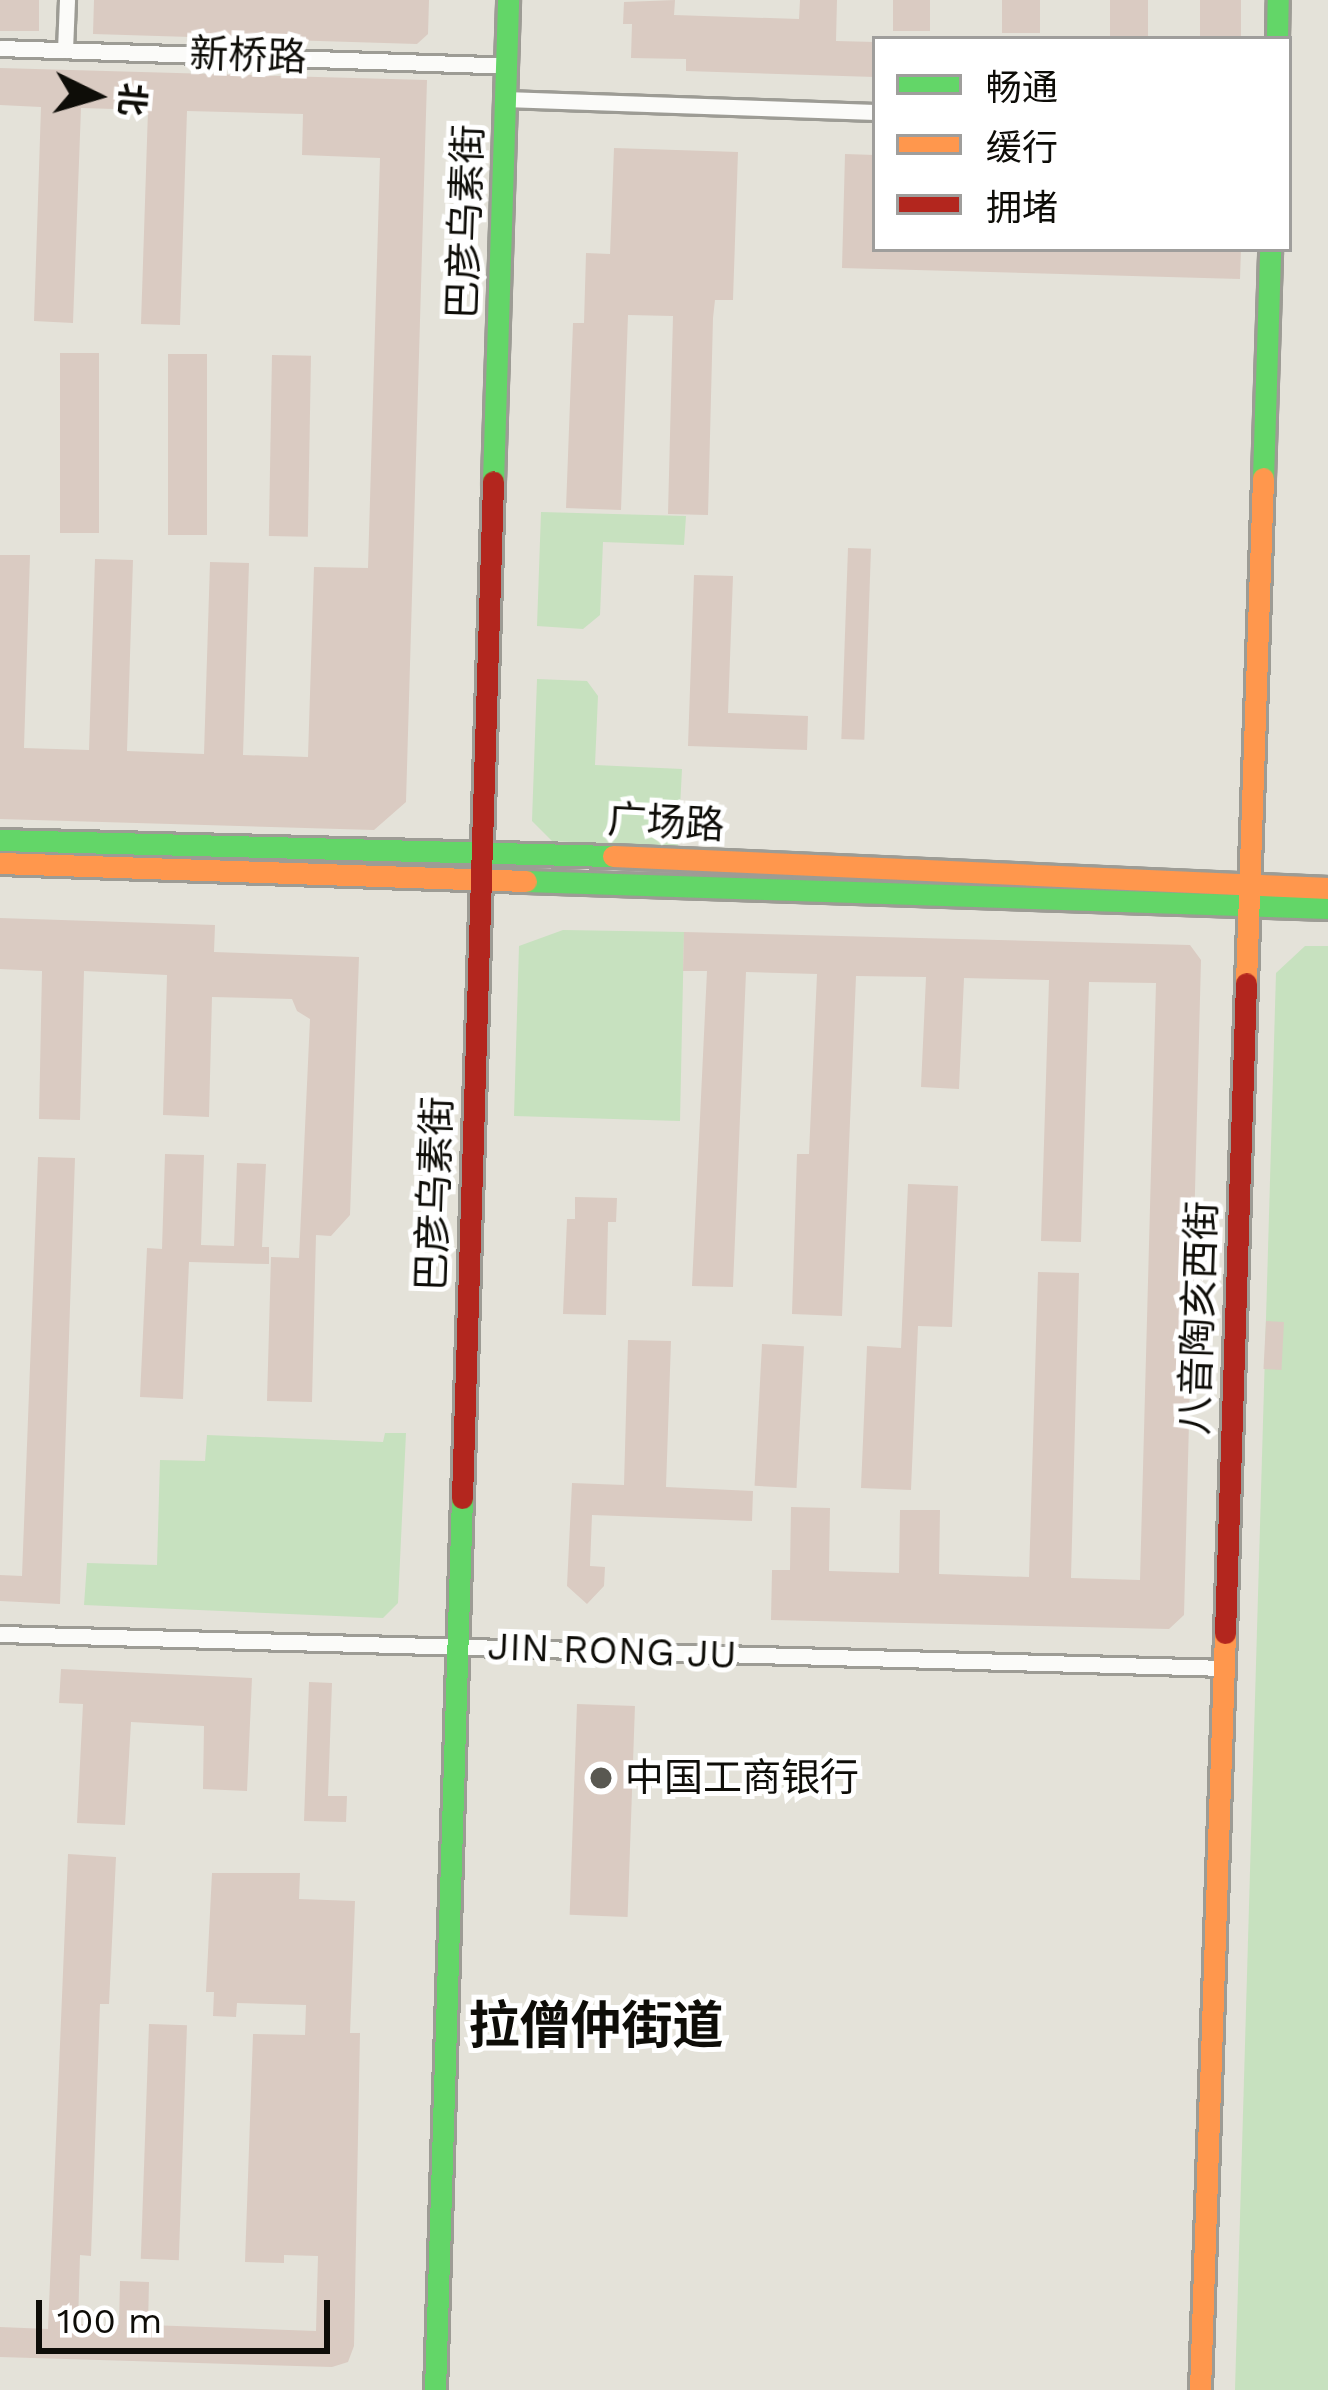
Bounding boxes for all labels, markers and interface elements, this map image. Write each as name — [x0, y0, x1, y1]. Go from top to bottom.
street label: 新桥路 — [189, 31, 307, 81]
north arrow — [36, 36, 156, 156]
legend — [872, 36, 1292, 252]
text: 畅通 — [986, 67, 1058, 109]
text: 北 — [111, 81, 153, 117]
street label: 巴彦乌素街 — [439, 124, 493, 320]
text: 缓行 — [986, 127, 1058, 169]
text: 拥堵 — [986, 187, 1058, 229]
street label: 广场路 — [606, 797, 726, 849]
street label: 巴彦乌素街 — [408, 1096, 462, 1292]
street label: 八音陶亥西街 — [1172, 1200, 1226, 1436]
street label: JIN RONG JU — [486, 1623, 738, 1679]
place label: 中国工商银行 — [625, 1755, 859, 1801]
marker: 中国工商银行 — [588, 1765, 614, 1791]
district label: 拉僧仲街道 — [469, 1995, 723, 2057]
scale bar — [42, 2276, 336, 2350]
text: 100 m — [57, 2300, 162, 2342]

